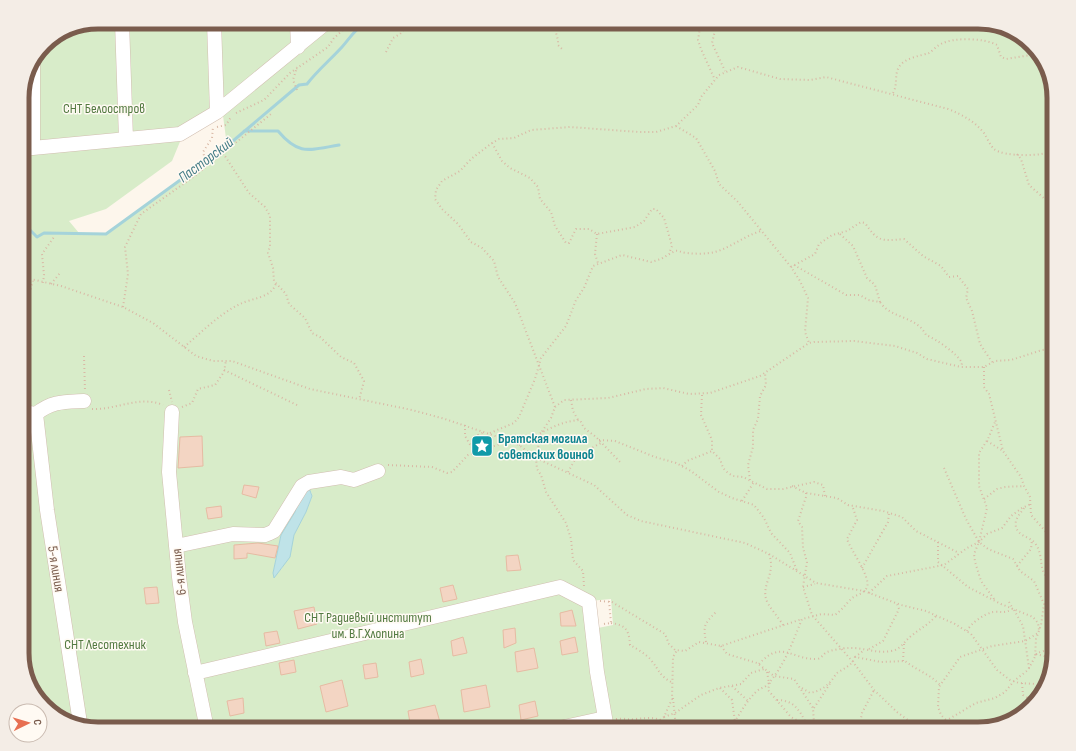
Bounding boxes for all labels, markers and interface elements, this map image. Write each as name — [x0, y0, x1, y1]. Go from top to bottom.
park label: СНТ Белоостров — [63, 100, 145, 117]
water label: Пасторский — [174, 132, 238, 187]
place label: Братская могила советских воинов — [498, 430, 594, 463]
place icon: Братская могила советских воинов — [469, 433, 495, 459]
street label: 5-я линия — [44, 545, 68, 593]
street label: 6-я линия — [168, 548, 190, 596]
park label: СНТ Радиевый институт им. В.Г.Хлопина — [304, 609, 432, 642]
park label: СНТ Лесотехник — [64, 636, 147, 653]
north arrow — [8, 703, 48, 743]
text: С — [31, 719, 44, 726]

